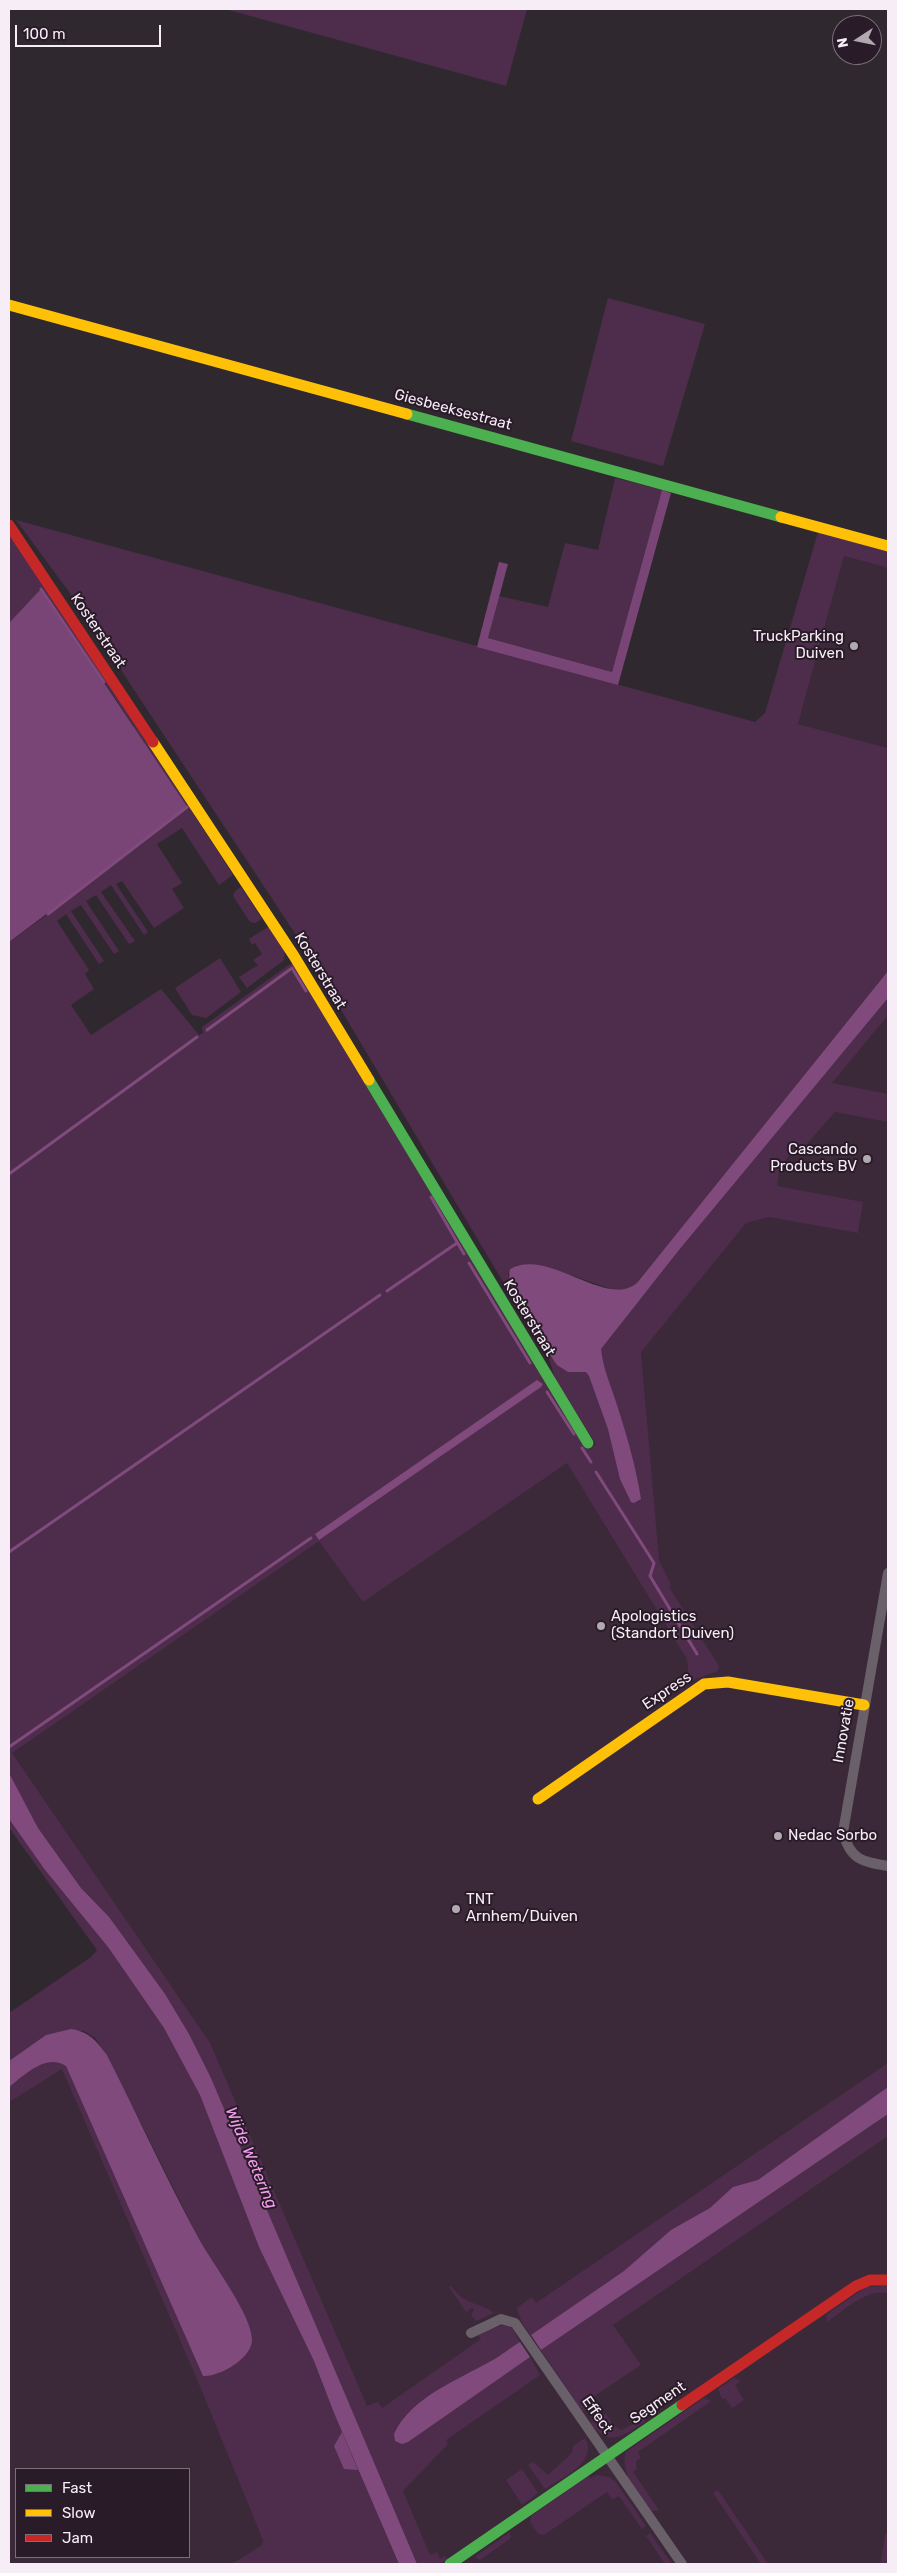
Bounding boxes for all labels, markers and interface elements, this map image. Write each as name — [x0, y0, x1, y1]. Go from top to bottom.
scale bar — [18, 15, 164, 47]
north arrow — [832, 15, 882, 65]
text: 100 m — [23, 25, 65, 43]
text: N — [833, 36, 852, 49]
street label: Giesbeeksestraat — [392, 386, 514, 434]
street label: Kosterstraat — [66, 590, 130, 672]
place label: TruckParking Duiven — [753, 628, 844, 663]
marker: TruckParking Duiven — [848, 640, 860, 652]
street label: Kosterstraat — [290, 929, 350, 1013]
place label: Cascando Products BV — [770, 1141, 857, 1176]
marker: Cascando Products BV — [861, 1153, 873, 1165]
street label: Kosterstraat — [499, 1276, 559, 1360]
place label: Apologistics (Standort Duiven) — [611, 1608, 734, 1643]
marker: Apologistics (Standort Duiven) — [595, 1620, 607, 1632]
street label: Express — [639, 1668, 695, 1714]
street label: Innovatie — [830, 1698, 858, 1764]
place label: Nedac Sorbo — [788, 1827, 877, 1845]
marker: Nedac Sorbo — [772, 1830, 784, 1842]
place label: TNT Arnhem/Duiven — [466, 1891, 578, 1926]
marker: TNT Arnhem/Duiven — [450, 1903, 462, 1915]
water label: Wijde Wetering — [221, 2104, 281, 2212]
street label: Segment — [627, 2378, 689, 2428]
street label: Effect — [578, 2393, 616, 2437]
legend — [15, 2468, 190, 2558]
text: Fast — [62, 2479, 92, 2497]
text: Slow — [62, 2504, 95, 2522]
text: Jam — [62, 2529, 93, 2547]

